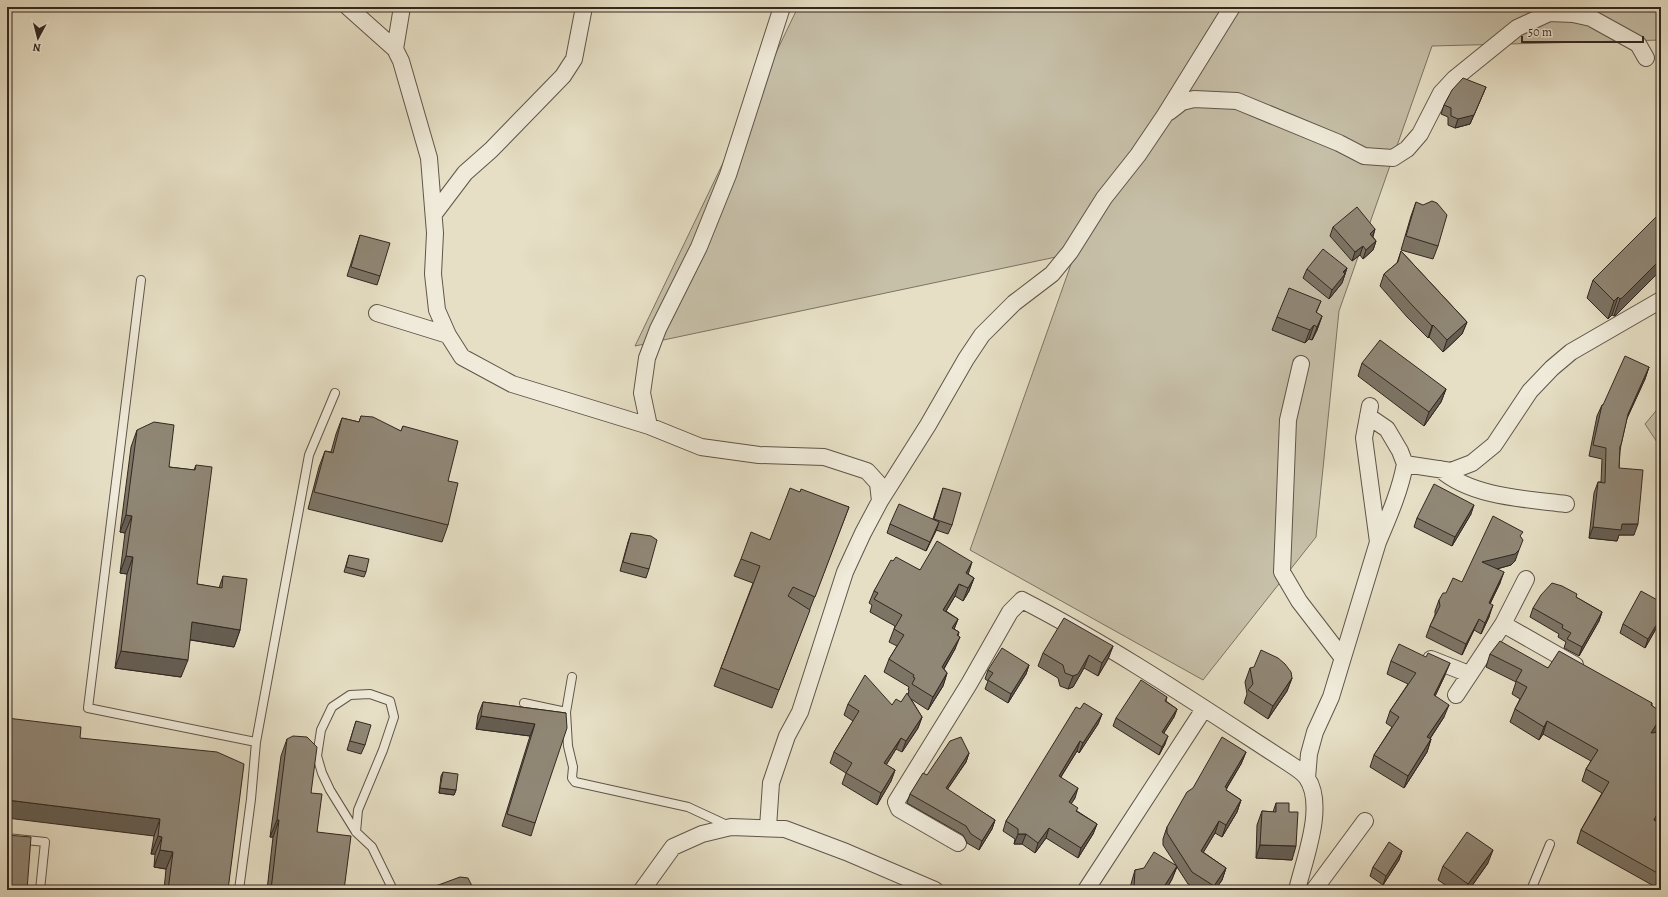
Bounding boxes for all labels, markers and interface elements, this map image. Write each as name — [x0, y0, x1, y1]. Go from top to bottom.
north arrow — [18, 18, 58, 58]
scale bar — [1522, 18, 1643, 44]
text: 50 m — [1528, 24, 1552, 40]
text: N — [32, 39, 42, 55]

